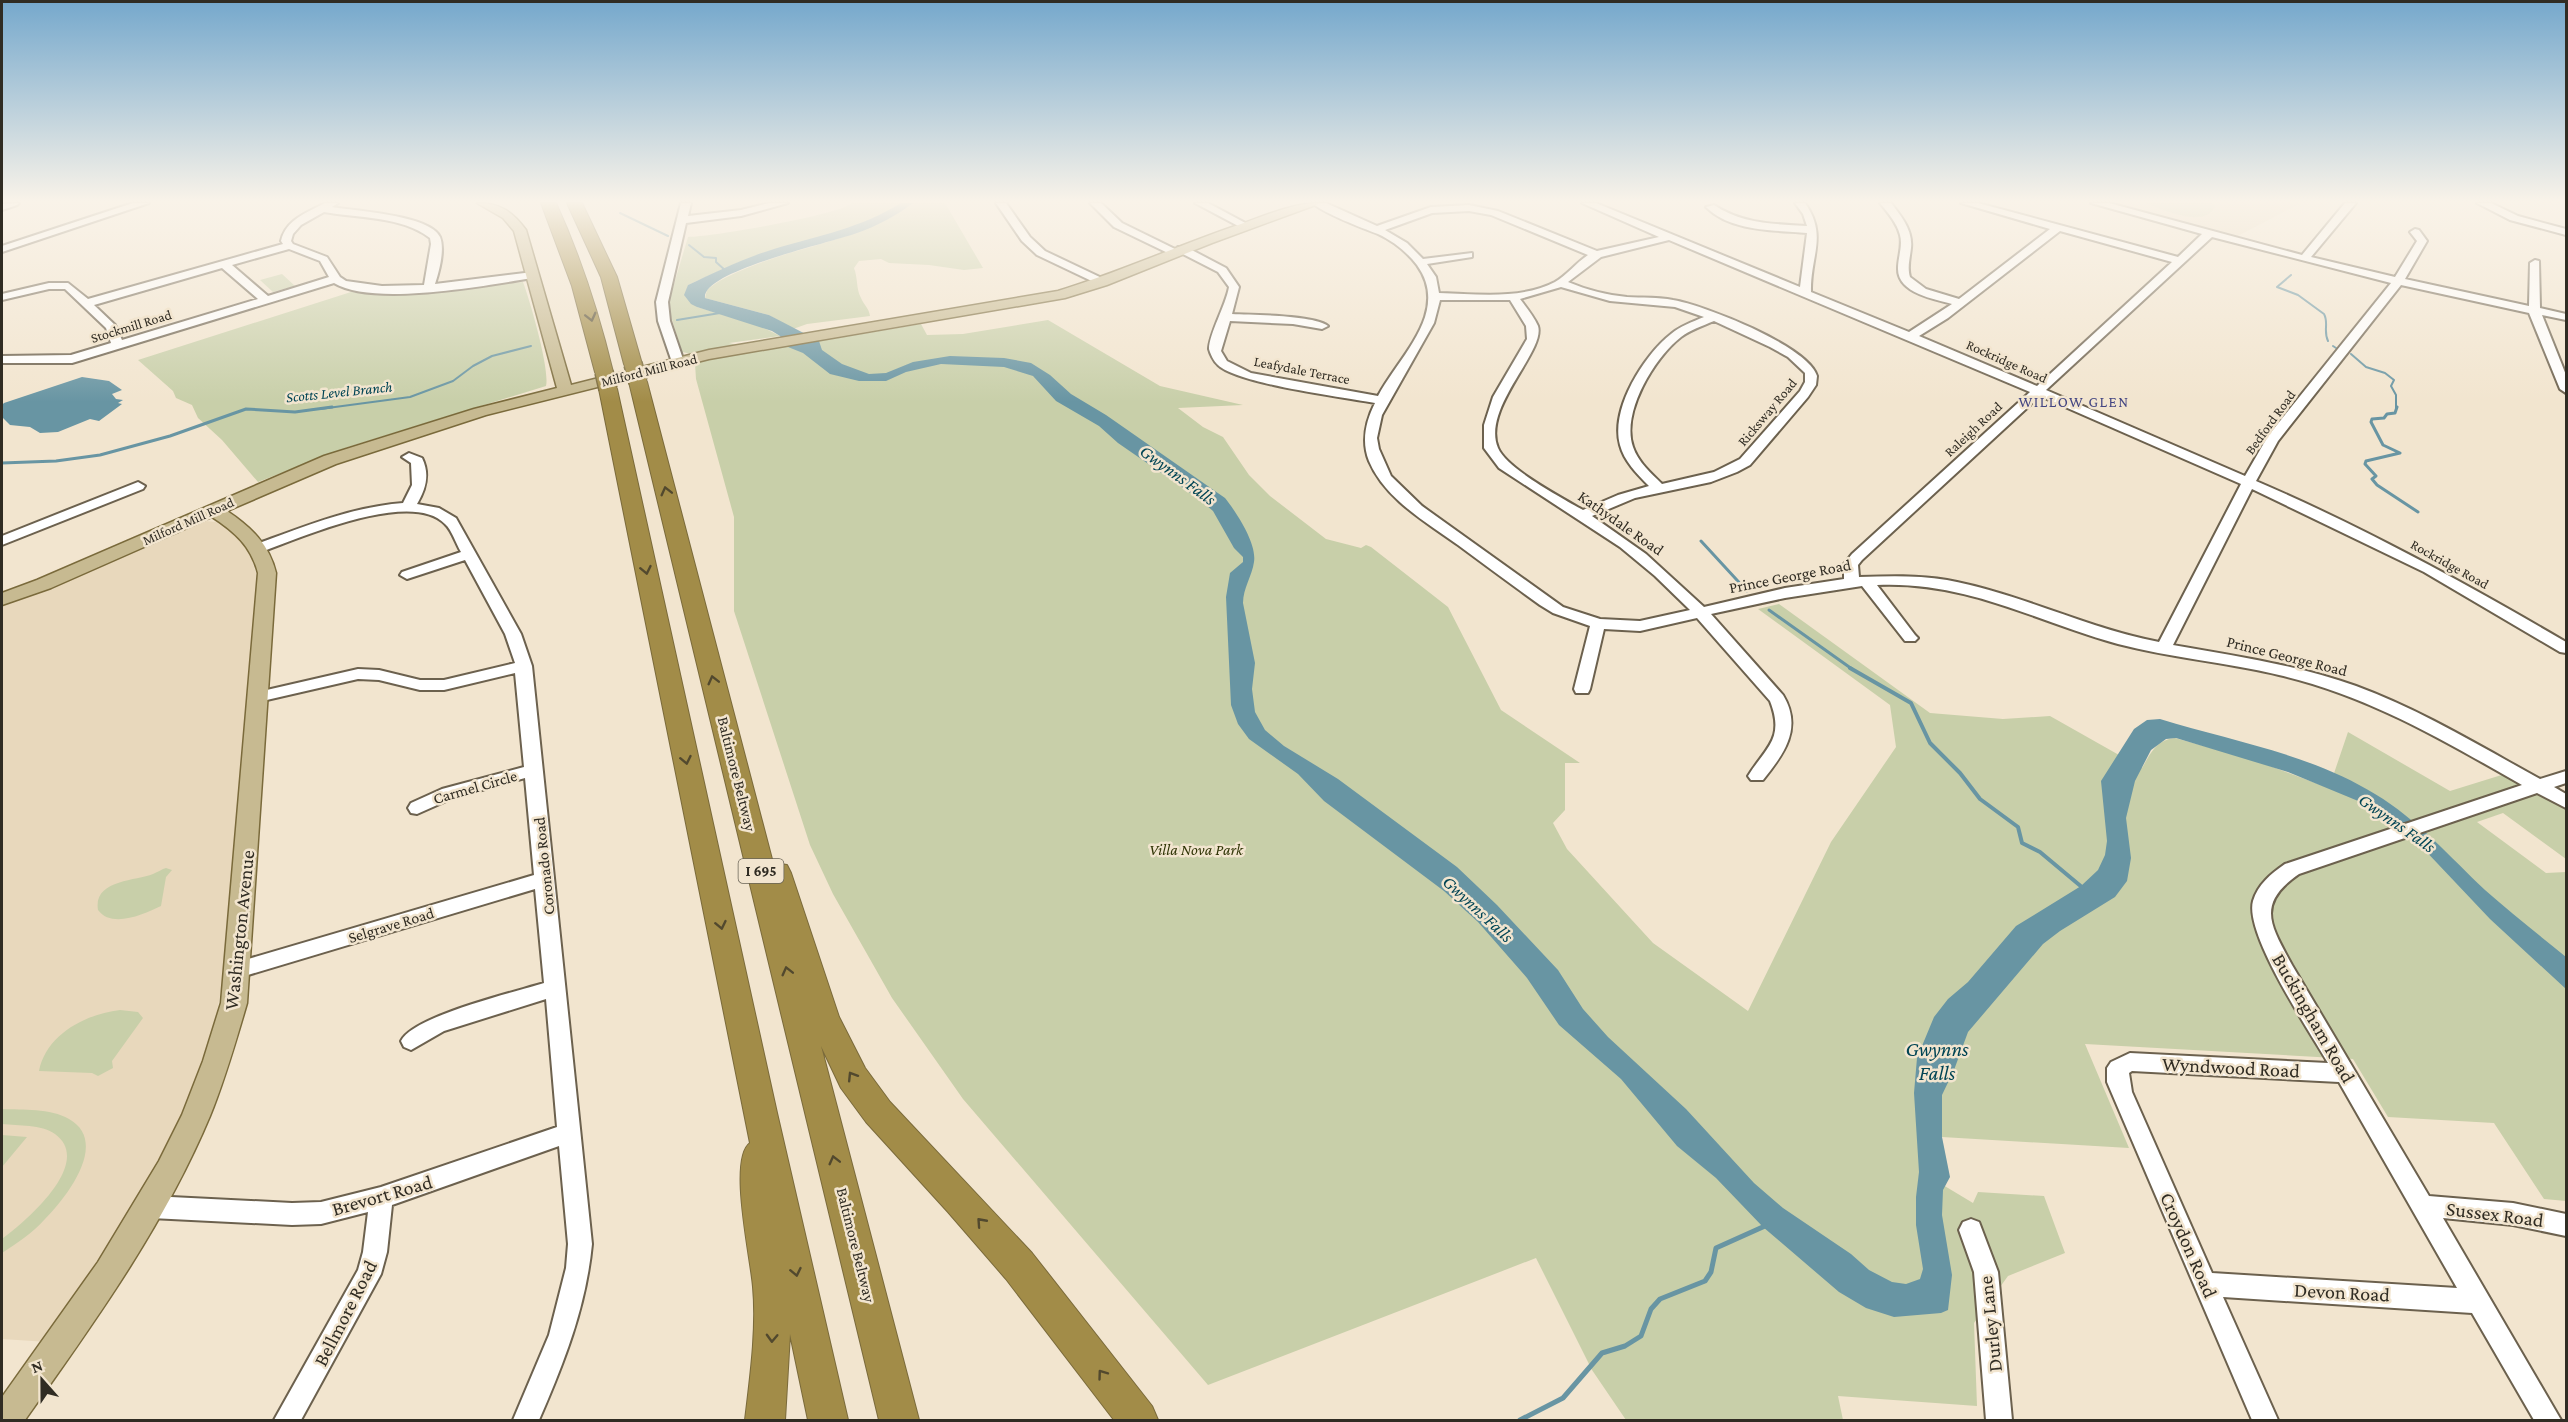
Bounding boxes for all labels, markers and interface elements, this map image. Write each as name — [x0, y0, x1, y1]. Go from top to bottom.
street label: Stockmill Road — [89, 306, 174, 346]
one-way arrow — [583, 312, 596, 322]
street label: Rockridge Road — [1964, 336, 2050, 386]
street label: Milford Mill Road — [599, 350, 699, 390]
street label: Leafydale Terrace — [1253, 353, 1351, 387]
street label: Ricksway Road — [1734, 374, 1800, 449]
water label: Scotts Level Branch — [285, 378, 393, 406]
street label: Bedford Road — [2241, 386, 2299, 457]
district label: WILLOW GLEN — [2018, 394, 2130, 410]
street label: Raleigh Road — [1941, 398, 2006, 460]
water label: Gwynns Falls — [1136, 441, 1220, 509]
one-way arrow — [660, 486, 673, 496]
street label: Kathydale Road — [1575, 487, 1667, 560]
street label: Milford Mill Road — [140, 493, 237, 548]
street label: Rockridge Road — [2408, 536, 2492, 592]
street label: Prince George Road — [1728, 556, 1853, 597]
one-way arrow — [639, 564, 652, 574]
street label: Prince George Road — [2225, 633, 2350, 680]
one-way arrow — [708, 676, 721, 686]
street label: Baltimore Beltway — [714, 715, 760, 834]
one-way arrow — [679, 755, 692, 765]
street label: Carmel Circle — [431, 767, 519, 807]
water label: Gwynns Falls — [2355, 789, 2439, 857]
street label: Coronado Road — [530, 816, 558, 916]
park label: Villa Nova Park — [1149, 841, 1244, 858]
street label: Washington Avenue — [220, 849, 259, 1011]
road number: I 695 — [738, 859, 783, 883]
water label: Gwynns Falls — [1439, 871, 1518, 947]
street label: Selgrave Road — [346, 904, 437, 947]
one-way arrow — [714, 919, 727, 929]
street label: Buckingham Road — [2267, 950, 2360, 1087]
one-way arrow — [781, 966, 794, 976]
water label: Gwynns Falls — [1905, 1037, 1969, 1085]
street label: Wyndwood Road — [2162, 1052, 2301, 1083]
one-way arrow — [848, 1072, 860, 1082]
one-way arrow — [829, 1155, 842, 1165]
street label: Brevort Road — [329, 1170, 435, 1220]
street label: Baltimore Beltway — [833, 1186, 879, 1305]
street label: Croydon Road — [2155, 1189, 2222, 1302]
street label: Sussex Road — [2445, 1197, 2545, 1231]
one-way arrow — [977, 1218, 988, 1229]
street label: Bellmore Road — [309, 1256, 381, 1370]
one-way arrow — [788, 1267, 801, 1277]
street label: Durley Lane — [1974, 1274, 2007, 1373]
street label: Devon Road — [2293, 1279, 2391, 1306]
one-way arrow — [765, 1334, 778, 1343]
north arrow — [12, 1350, 72, 1410]
text: N — [29, 1357, 45, 1376]
one-way arrow — [1099, 1370, 1110, 1381]

